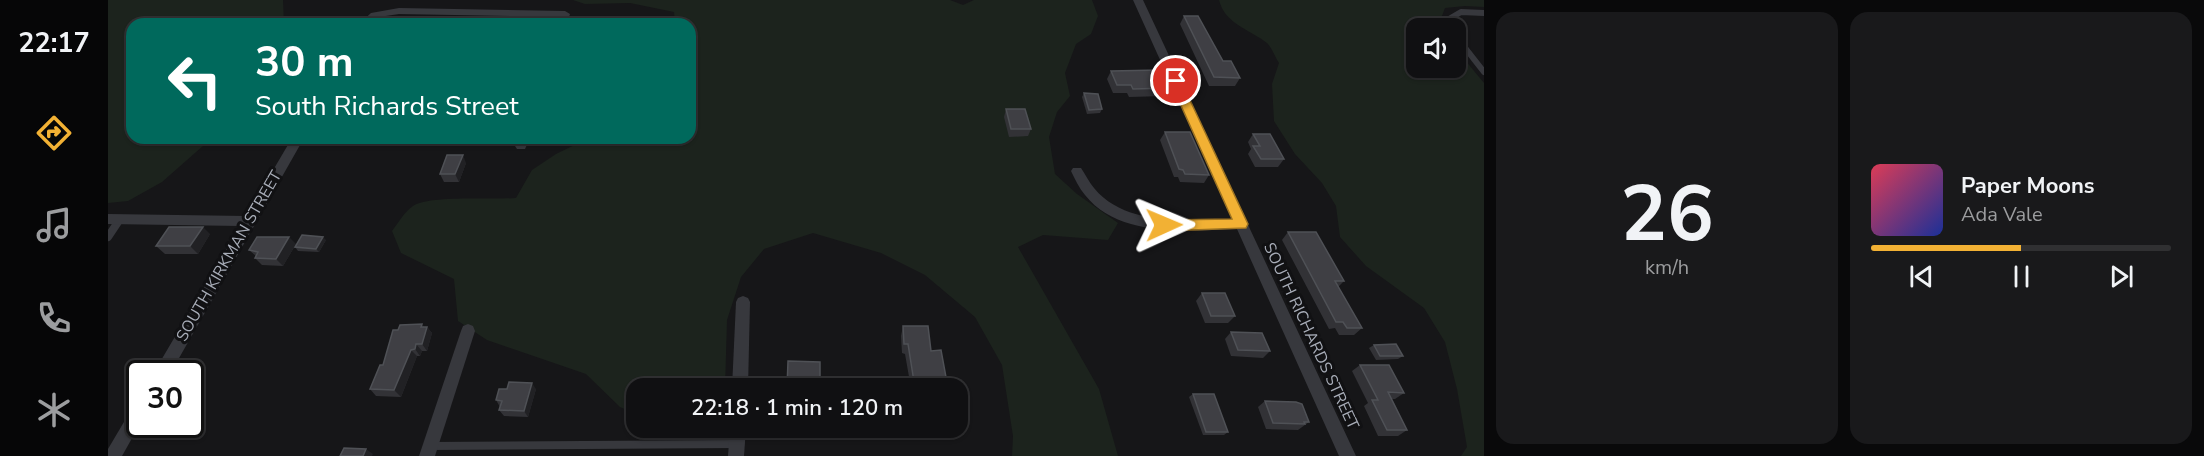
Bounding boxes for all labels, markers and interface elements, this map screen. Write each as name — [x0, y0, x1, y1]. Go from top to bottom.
map controls — [1406, 18, 1466, 78]
button: sound — [1406, 18, 1466, 78]
text: 22:17 — [18, 25, 90, 62]
text: 30 m — [255, 34, 354, 91]
icon: left — [156, 42, 234, 120]
pin — [1150, 55, 1201, 106]
icon: arrive — [1159, 64, 1192, 97]
text: South Richards Street — [255, 88, 519, 125]
icon: directions — [33, 112, 75, 154]
text: 26 — [1620, 161, 1714, 268]
street label: SOUTH KIRKMAN STREET — [171, 166, 287, 345]
text: Paper Moons — [1961, 171, 2095, 201]
position arrow — [1132, 193, 1196, 257]
text: Ada Vale — [1961, 201, 2043, 228]
icon: music — [33, 204, 75, 246]
street label: SOUTH RICHARDS STREET — [1258, 239, 1364, 433]
text: km/h — [1645, 254, 1689, 281]
icon: previous — [1905, 260, 1938, 293]
icon: pause — [2005, 260, 2038, 293]
icon: next — [2105, 260, 2138, 293]
icon: phone — [33, 297, 75, 339]
speed limit sign: 30 — [126, 360, 204, 438]
icon: climate — [33, 389, 75, 431]
text: 22:18 · 1 min · 120 m — [691, 393, 903, 423]

